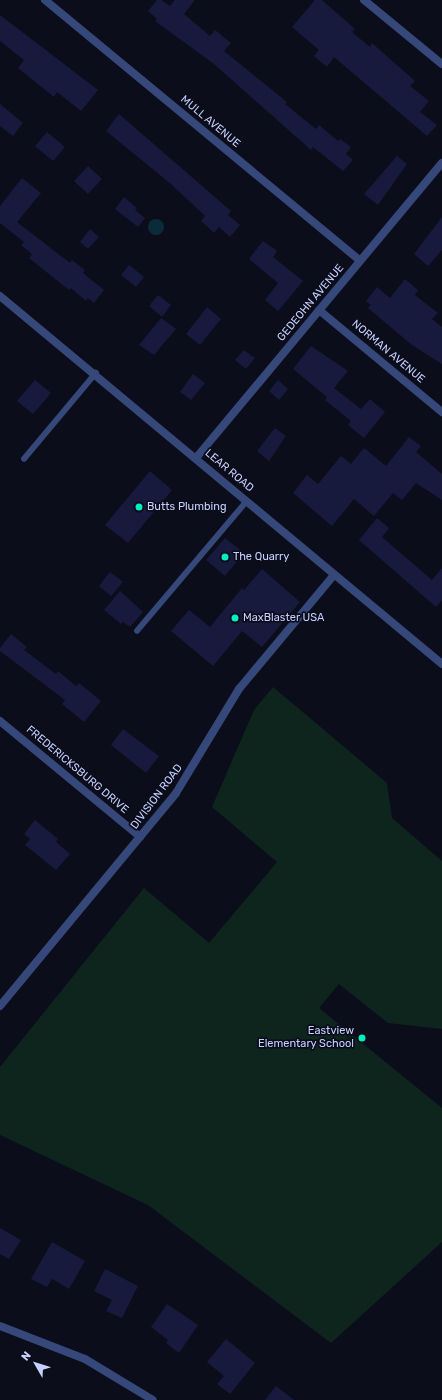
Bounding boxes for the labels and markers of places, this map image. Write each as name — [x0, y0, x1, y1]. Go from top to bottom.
place label: Butts Plumbing — [147, 500, 226, 514]
marker: Butts Plumbing — [134, 502, 144, 512]
place label: The Quarry — [233, 550, 289, 564]
marker: The Quarry — [220, 552, 230, 562]
place label: MaxBlaster USA — [243, 611, 325, 625]
marker: MaxBlaster USA — [230, 613, 240, 623]
place label: Eastview Elementary School — [258, 1025, 354, 1051]
marker: Eastview Elementary School — [357, 1033, 367, 1043]

